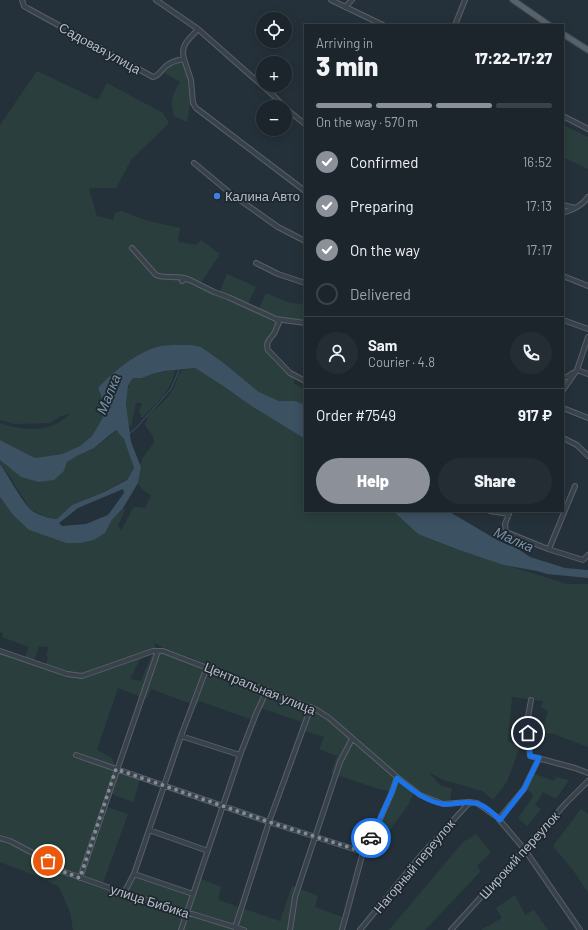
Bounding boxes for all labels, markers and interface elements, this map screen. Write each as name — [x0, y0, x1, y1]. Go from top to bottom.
map controls — [256, 12, 292, 136]
button: locate — [256, 12, 292, 48]
street label: Садовая улица — [56, 19, 144, 77]
text: Arriving in — [316, 35, 373, 51]
text: 17:22–17:27 — [475, 49, 552, 67]
text: 3 min — [316, 50, 378, 81]
button: + — [256, 56, 292, 92]
button: − — [256, 100, 292, 136]
text: On the way · 570 m — [316, 114, 418, 130]
icon: check — [316, 151, 338, 173]
text: Confirmed — [350, 153, 418, 171]
text: 16:52 — [523, 154, 552, 170]
place label: Калина Авто — [225, 188, 300, 204]
marker: Калина Авто — [212, 191, 222, 201]
icon: check — [316, 195, 338, 217]
text: Preparing — [350, 197, 414, 215]
text: 17:13 — [526, 198, 552, 214]
icon: check — [316, 239, 338, 261]
text: On the way — [350, 241, 420, 259]
text: 17:17 — [526, 242, 552, 258]
text: Delivered — [350, 285, 411, 303]
button: person — [316, 332, 358, 374]
button: phone — [510, 332, 552, 374]
text: Sam — [368, 336, 397, 354]
text: Courier · 4.8 — [368, 354, 435, 370]
water label: Малка — [92, 371, 124, 417]
text: Order #7549 — [316, 406, 396, 424]
text: 917 ₽ — [518, 406, 552, 424]
button: Help — [316, 458, 430, 504]
button: Share — [438, 458, 552, 504]
water label: Малка — [491, 523, 537, 555]
street label: Центральная улица — [202, 658, 319, 718]
pin — [511, 716, 545, 750]
icon: home — [517, 722, 539, 744]
street label: Широкий переулок — [476, 808, 563, 902]
street label: Нагорный переулок — [370, 816, 458, 916]
courier — [351, 818, 391, 858]
icon: car — [360, 827, 382, 849]
pin — [31, 844, 65, 878]
icon: bag — [37, 850, 59, 872]
street label: улица Бибика — [109, 881, 192, 922]

